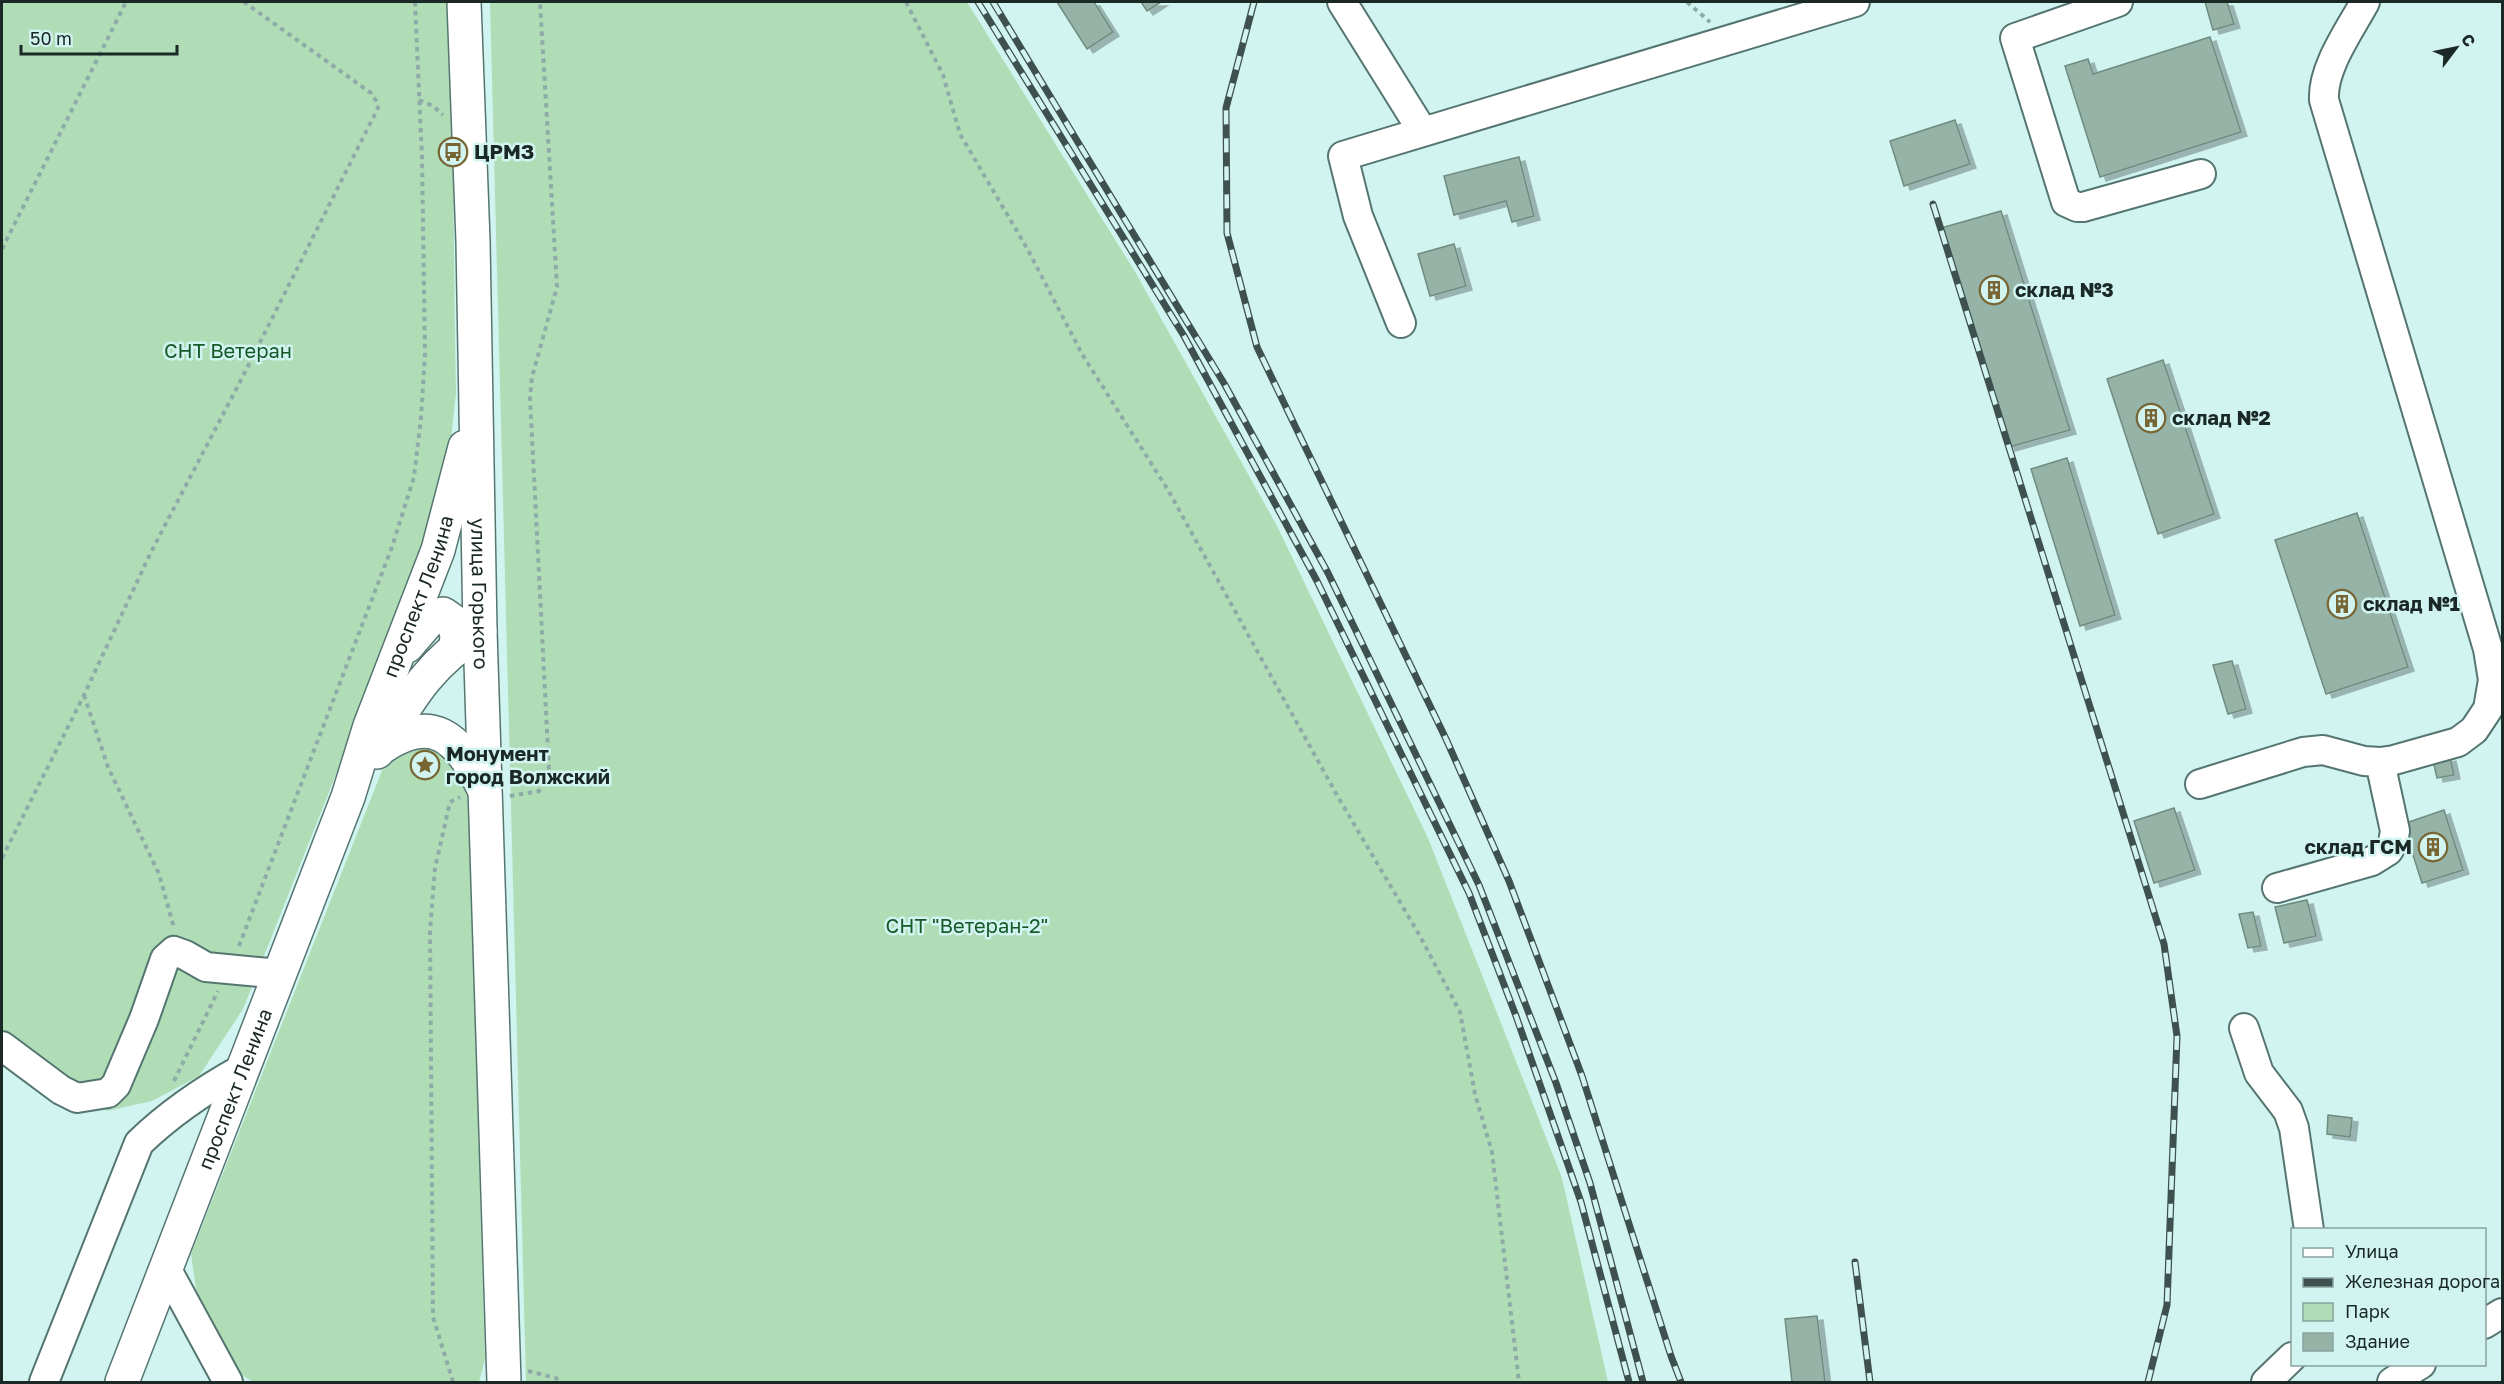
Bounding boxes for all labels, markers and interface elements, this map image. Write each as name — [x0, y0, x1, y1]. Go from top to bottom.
scale bar — [21, 18, 177, 56]
north arrow — [2426, 18, 2486, 78]
text: 50 m — [30, 27, 72, 49]
text: С — [2457, 30, 2480, 50]
bus stop icon: ЦРМЗ — [437, 136, 469, 168]
place label: ЦРМЗ — [474, 139, 534, 163]
building icon: склад №3 — [1978, 274, 2010, 306]
place label: склад №3 — [2015, 277, 2114, 301]
park label: СНТ Ветеран — [164, 338, 292, 362]
building icon: склад №2 — [2135, 402, 2167, 434]
place label: склад №2 — [2172, 405, 2271, 429]
street label: проспект Ленина — [377, 513, 458, 680]
street label: улица Горького — [467, 518, 494, 670]
building icon: склад №1 — [2326, 588, 2358, 620]
place label: склад №1 — [2363, 591, 2460, 615]
place label: Монумент город Волжский — [446, 741, 610, 788]
place icon: Монумент город Волжский — [409, 749, 441, 781]
building icon: склад ГСМ — [2417, 831, 2449, 863]
place label: склад ГСМ — [2305, 834, 2412, 858]
park label: СНТ "Ветеран-2" — [886, 913, 1048, 937]
street label: проспект Ленина — [192, 1005, 276, 1173]
legend — [2291, 1228, 2486, 1366]
text: Улица — [2345, 1240, 2399, 1262]
text: Железная дорога — [2345, 1270, 2500, 1292]
text: Парк — [2345, 1300, 2390, 1322]
text: Здание — [2345, 1330, 2410, 1352]

